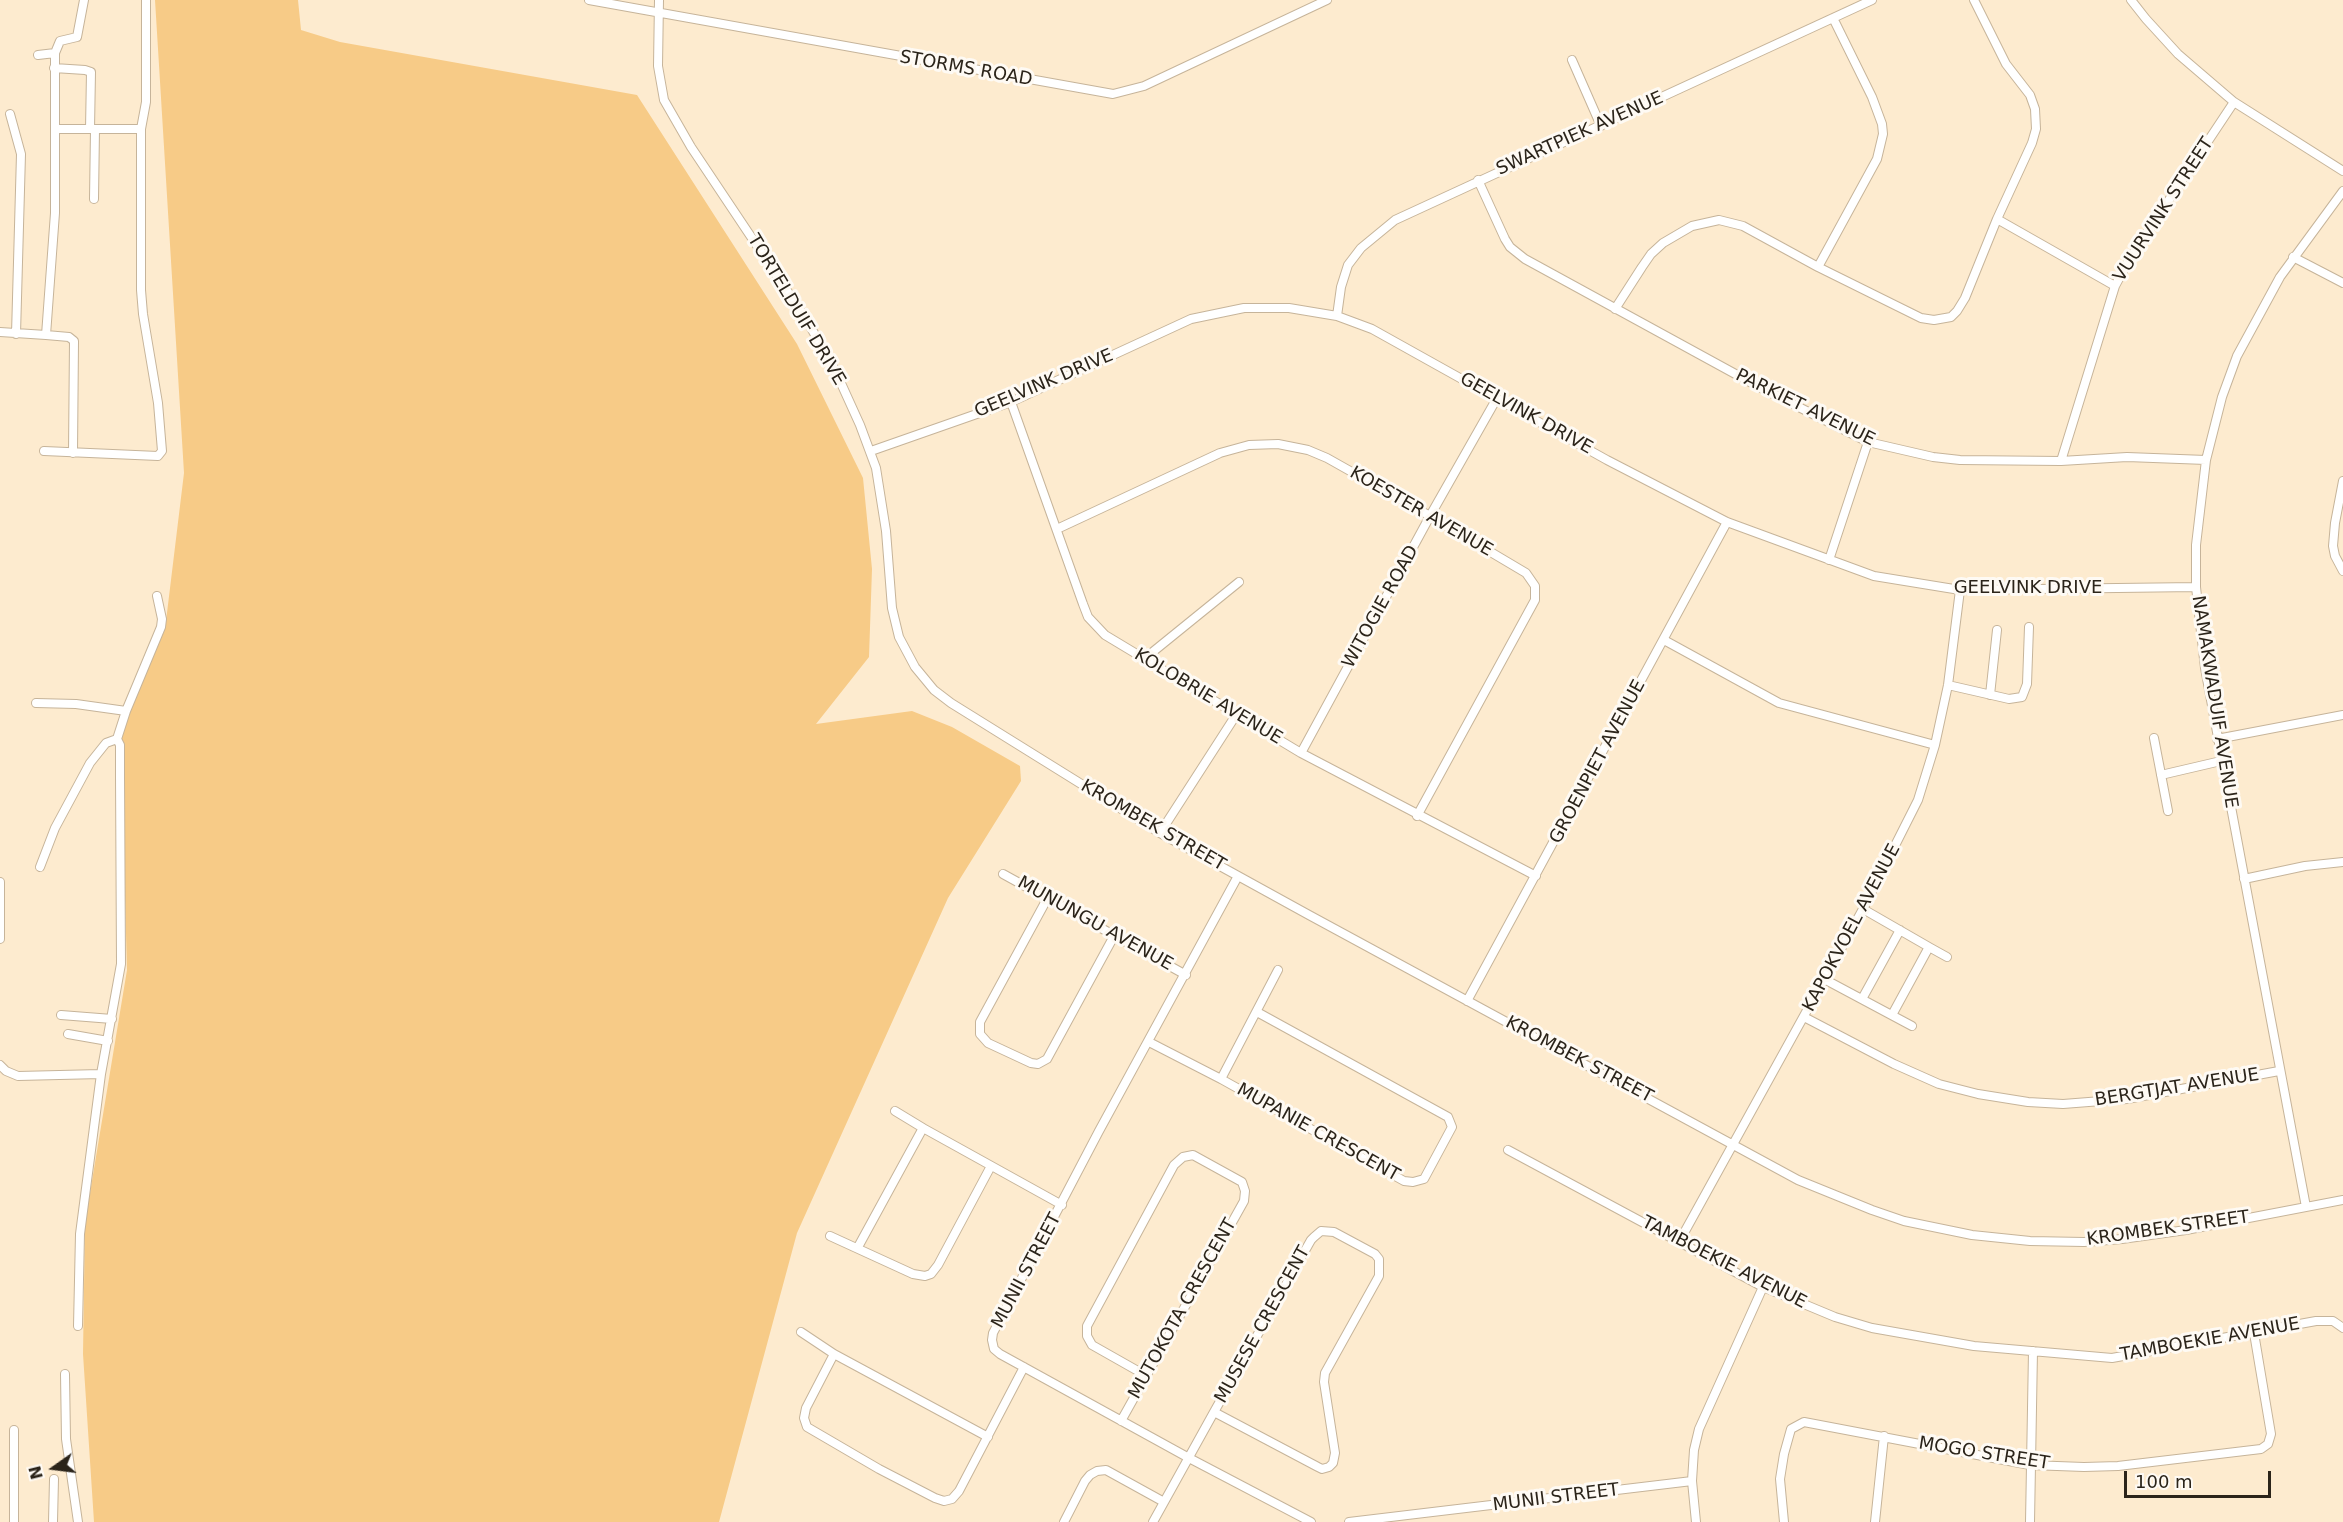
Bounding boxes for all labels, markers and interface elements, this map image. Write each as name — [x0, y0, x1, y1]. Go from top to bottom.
street label: STORMS ROAD — [898, 47, 1034, 91]
street label: SWARTPIEK AVENUE — [1493, 87, 1667, 181]
street label: VUURVINK STREET — [2109, 134, 2219, 286]
street label: TORTELDUIF DRIVE — [742, 230, 850, 390]
street label: GEELVINK DRIVE — [971, 345, 1117, 423]
street label: PARKIET AVENUE — [1732, 365, 1878, 451]
street label: GEELVINK DRIVE — [1456, 369, 1596, 459]
street label: KOESTER AVENUE — [1346, 462, 1496, 562]
street label: WITOGIE ROAD — [1338, 542, 1424, 672]
street label: GEELVINK DRIVE — [1954, 577, 2102, 599]
street label: NAMAKWADUIF AVENUE — [2187, 594, 2241, 810]
street label: KOLOBRIE AVENUE — [1130, 644, 1286, 750]
street label: GROENPIET AVENUE — [1546, 676, 1650, 848]
street label: KROMBEK STREET — [1077, 776, 1229, 876]
street label: KAPOKVOEL AVENUE — [1799, 840, 1905, 1016]
street label: MUNUNGU AVENUE — [1013, 872, 1177, 976]
street label: KROMBEK STREET — [1502, 1012, 1656, 1108]
street label: BERGTJAT AVENUE — [2093, 1064, 2261, 1112]
street label: MUPANIE CRESCENT — [1233, 1079, 1403, 1187]
street label: KROMBEK STREET — [2085, 1207, 2251, 1251]
street label: MUNII STREET — [988, 1210, 1066, 1332]
street label: TAMBOEKIE AVENUE — [1638, 1212, 1810, 1314]
street label: MUTOKOTA CRESCENT — [1124, 1215, 1242, 1403]
street label: MUSESE CRESCENT — [1211, 1243, 1315, 1407]
street label: TAMBOEKIE AVENUE — [2118, 1314, 2302, 1366]
street label: MOGO STREET — [1917, 1433, 2051, 1475]
north arrow — [24, 1438, 84, 1498]
scale bar — [2127, 1459, 2274, 1497]
text: N — [25, 1464, 47, 1481]
text: 100 m — [2135, 1471, 2193, 1492]
street label: MUNII STREET — [1492, 1480, 1620, 1516]

